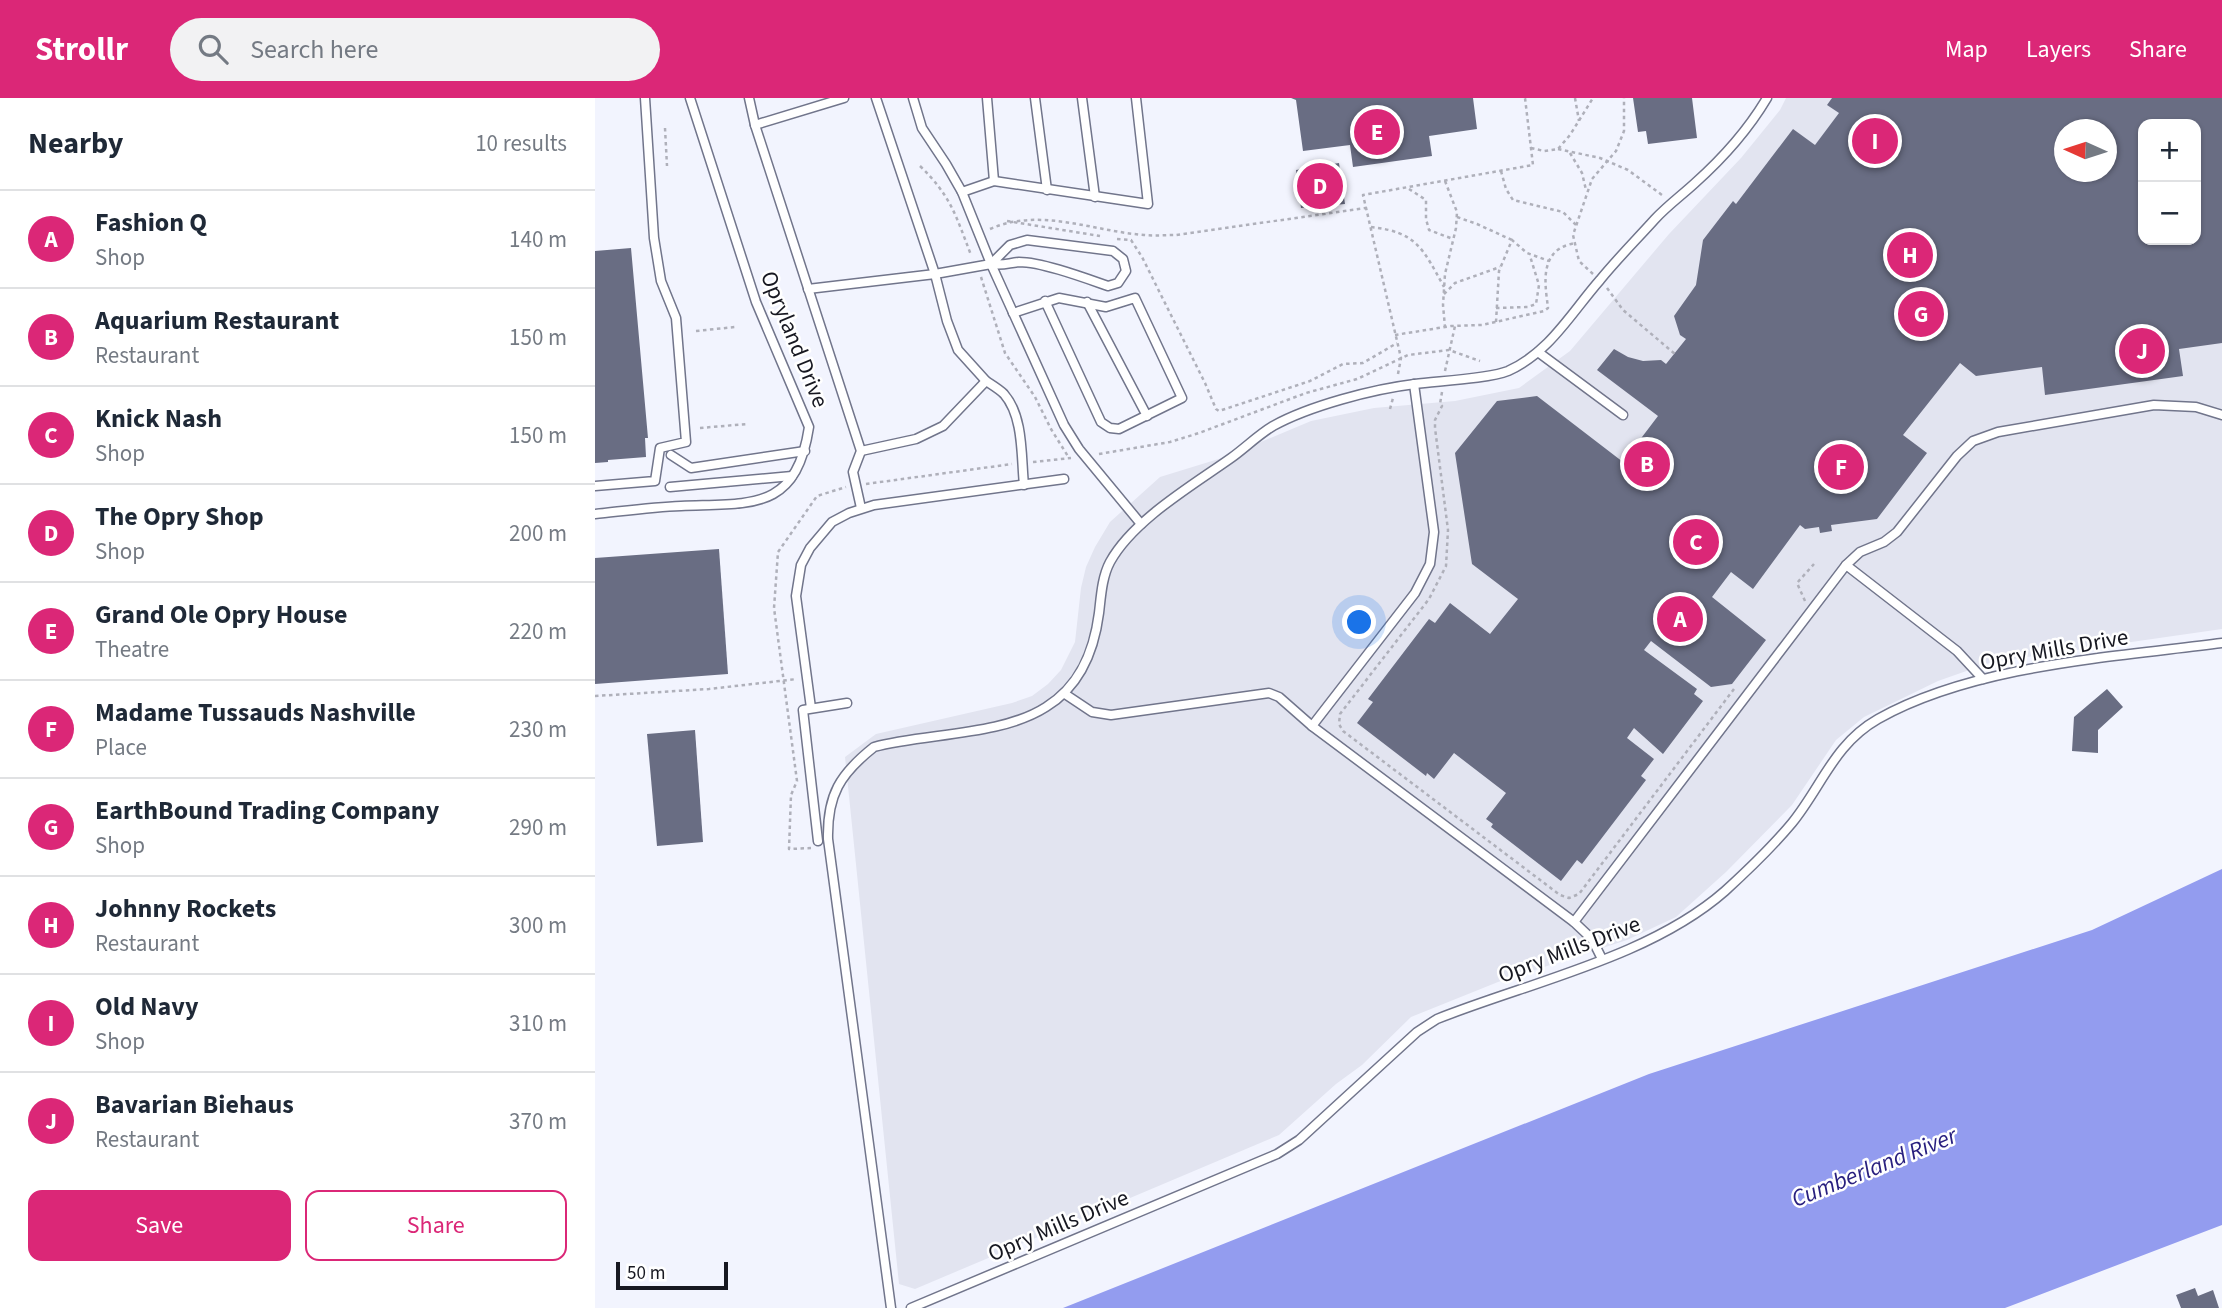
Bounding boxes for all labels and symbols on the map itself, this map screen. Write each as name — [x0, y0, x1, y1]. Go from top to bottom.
pin: E — [1354, 106, 1400, 158]
pin: I — [1852, 115, 1898, 167]
north arrow — [2054, 119, 2117, 182]
pin: D — [1297, 160, 1343, 212]
pin: H — [1887, 229, 1933, 281]
street label: Opryland Drive — [752, 266, 837, 412]
pin: G — [1898, 288, 1944, 340]
pin: J — [2119, 325, 2165, 377]
pin: B — [1624, 438, 1670, 490]
pin: F — [1818, 441, 1864, 493]
pin: C — [1673, 516, 1719, 568]
pin: A — [1657, 593, 1703, 645]
your location — [1342, 605, 1376, 639]
street label: Opry Mills Drive — [1977, 620, 2131, 679]
street label: Opry Mills Drive — [1493, 907, 1645, 992]
water label: Cumberland River — [1786, 1118, 1964, 1217]
street label: Opry Mills Drive — [983, 1181, 1134, 1270]
scale bar — [616, 1259, 728, 1291]

